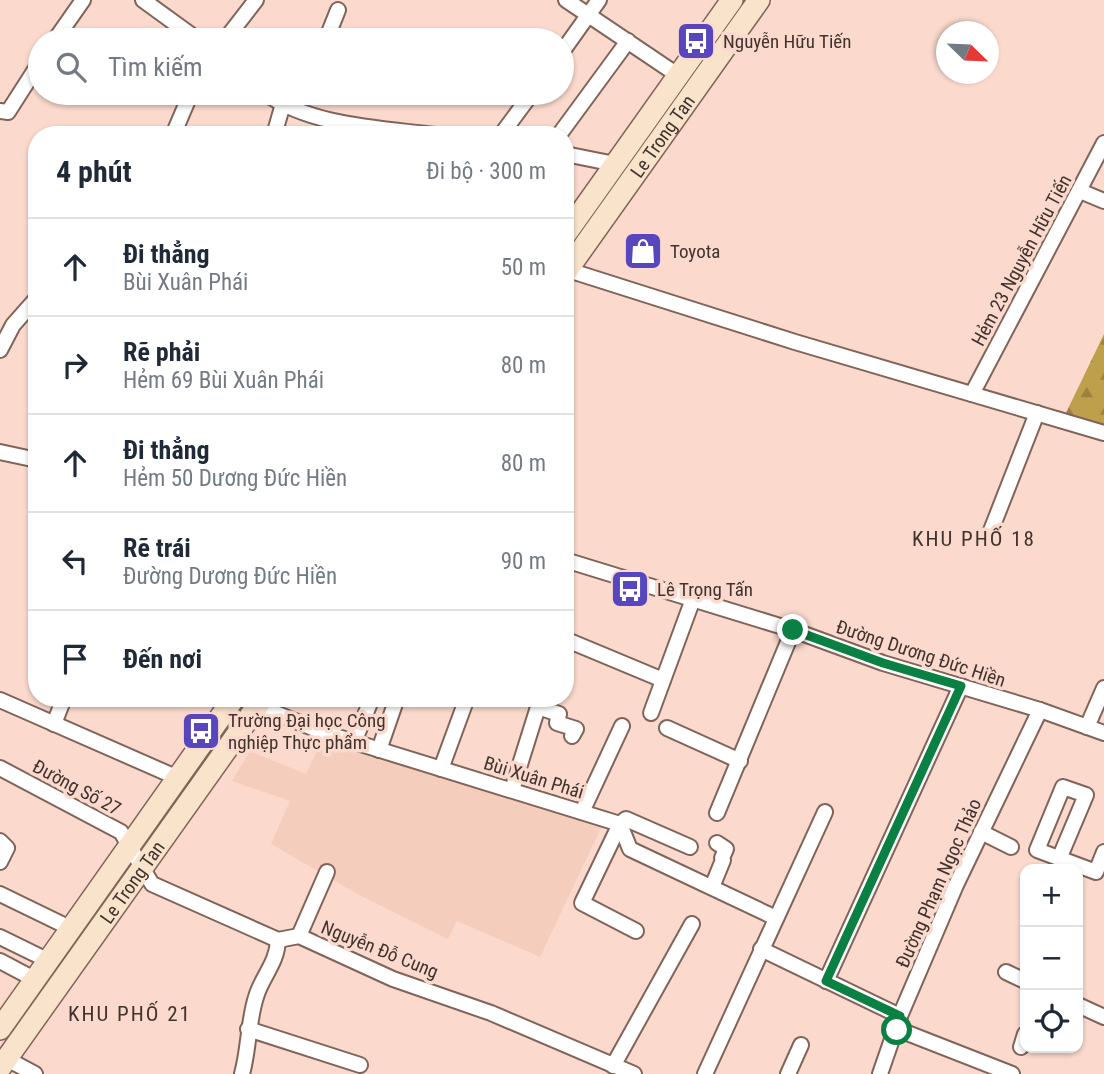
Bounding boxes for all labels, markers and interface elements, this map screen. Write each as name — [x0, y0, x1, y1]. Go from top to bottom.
bus stop icon: Nguyễn Hữu Tiến — [675, 20, 717, 62]
north arrow — [936, 21, 999, 84]
search box — [28, 28, 574, 105]
place label: Nguyễn Hữu Tiến — [723, 30, 851, 53]
icon: search — [52, 48, 90, 86]
text: Tìm kiếm — [108, 52, 203, 82]
street label: Le Trong Tan — [626, 91, 700, 182]
text: 4 phút — [56, 154, 132, 189]
text: Đi bộ · 300 m — [426, 158, 546, 185]
street label: Hẻm 23 Nguyễn Hữu Tiến — [966, 171, 1076, 350]
shop icon: Toyota — [622, 230, 664, 272]
text: Đi thẳng — [123, 239, 210, 269]
place label: Toyota — [670, 240, 720, 263]
icon: ahead — [56, 248, 94, 286]
text: 50 m — [501, 254, 546, 281]
text: Bùi Xuân Phái — [123, 269, 248, 296]
text: Rẽ phải — [123, 337, 200, 367]
icon: right — [56, 346, 94, 384]
text: 80 m — [501, 352, 546, 379]
text: Hẻm 69 Bùi Xuân Phái — [123, 367, 324, 394]
text: Đi thẳng — [123, 435, 210, 465]
icon: ahead — [56, 444, 94, 482]
text: 80 m — [501, 450, 546, 477]
text: Hẻm 50 Dương Đức Hiền — [123, 465, 347, 492]
district label: KHU PHỐ 18 — [912, 526, 1036, 551]
text: Rẽ trái — [123, 533, 191, 563]
icon: left — [56, 542, 94, 580]
text: 90 m — [501, 548, 546, 575]
text: Đường Dương Đức Hiền — [123, 563, 337, 590]
bus stop icon: Lê Trọng Tấn — [609, 568, 651, 610]
place label: Lê Trọng Tấn — [657, 578, 753, 601]
route end — [777, 614, 808, 645]
street label: Đường Dương Đức Hiền — [833, 615, 1008, 692]
icon: arrive — [56, 640, 94, 678]
text: Đến nơi — [123, 644, 202, 674]
place label: Trường Đại học Công nghiệp Thực phẩm — [228, 709, 386, 754]
bus stop icon: Trường Đại học Công nghiệp Thực phẩm — [180, 710, 222, 752]
street label: Bùi Xuân Phái — [481, 751, 587, 804]
street label: Đường Số 27 — [29, 755, 125, 820]
street label: Đường Phạm Ngọc Thảo — [891, 795, 986, 971]
street label: Le Trong Tan — [95, 837, 170, 928]
map controls — [1020, 864, 1083, 1053]
button: + — [1020, 864, 1083, 927]
street label: Nguyễn Đỗ Cung — [318, 916, 442, 983]
button: − — [1020, 927, 1083, 990]
button: locate — [1020, 990, 1083, 1053]
district label: KHU PHỐ 21 — [68, 1001, 192, 1026]
route start — [881, 1014, 912, 1045]

